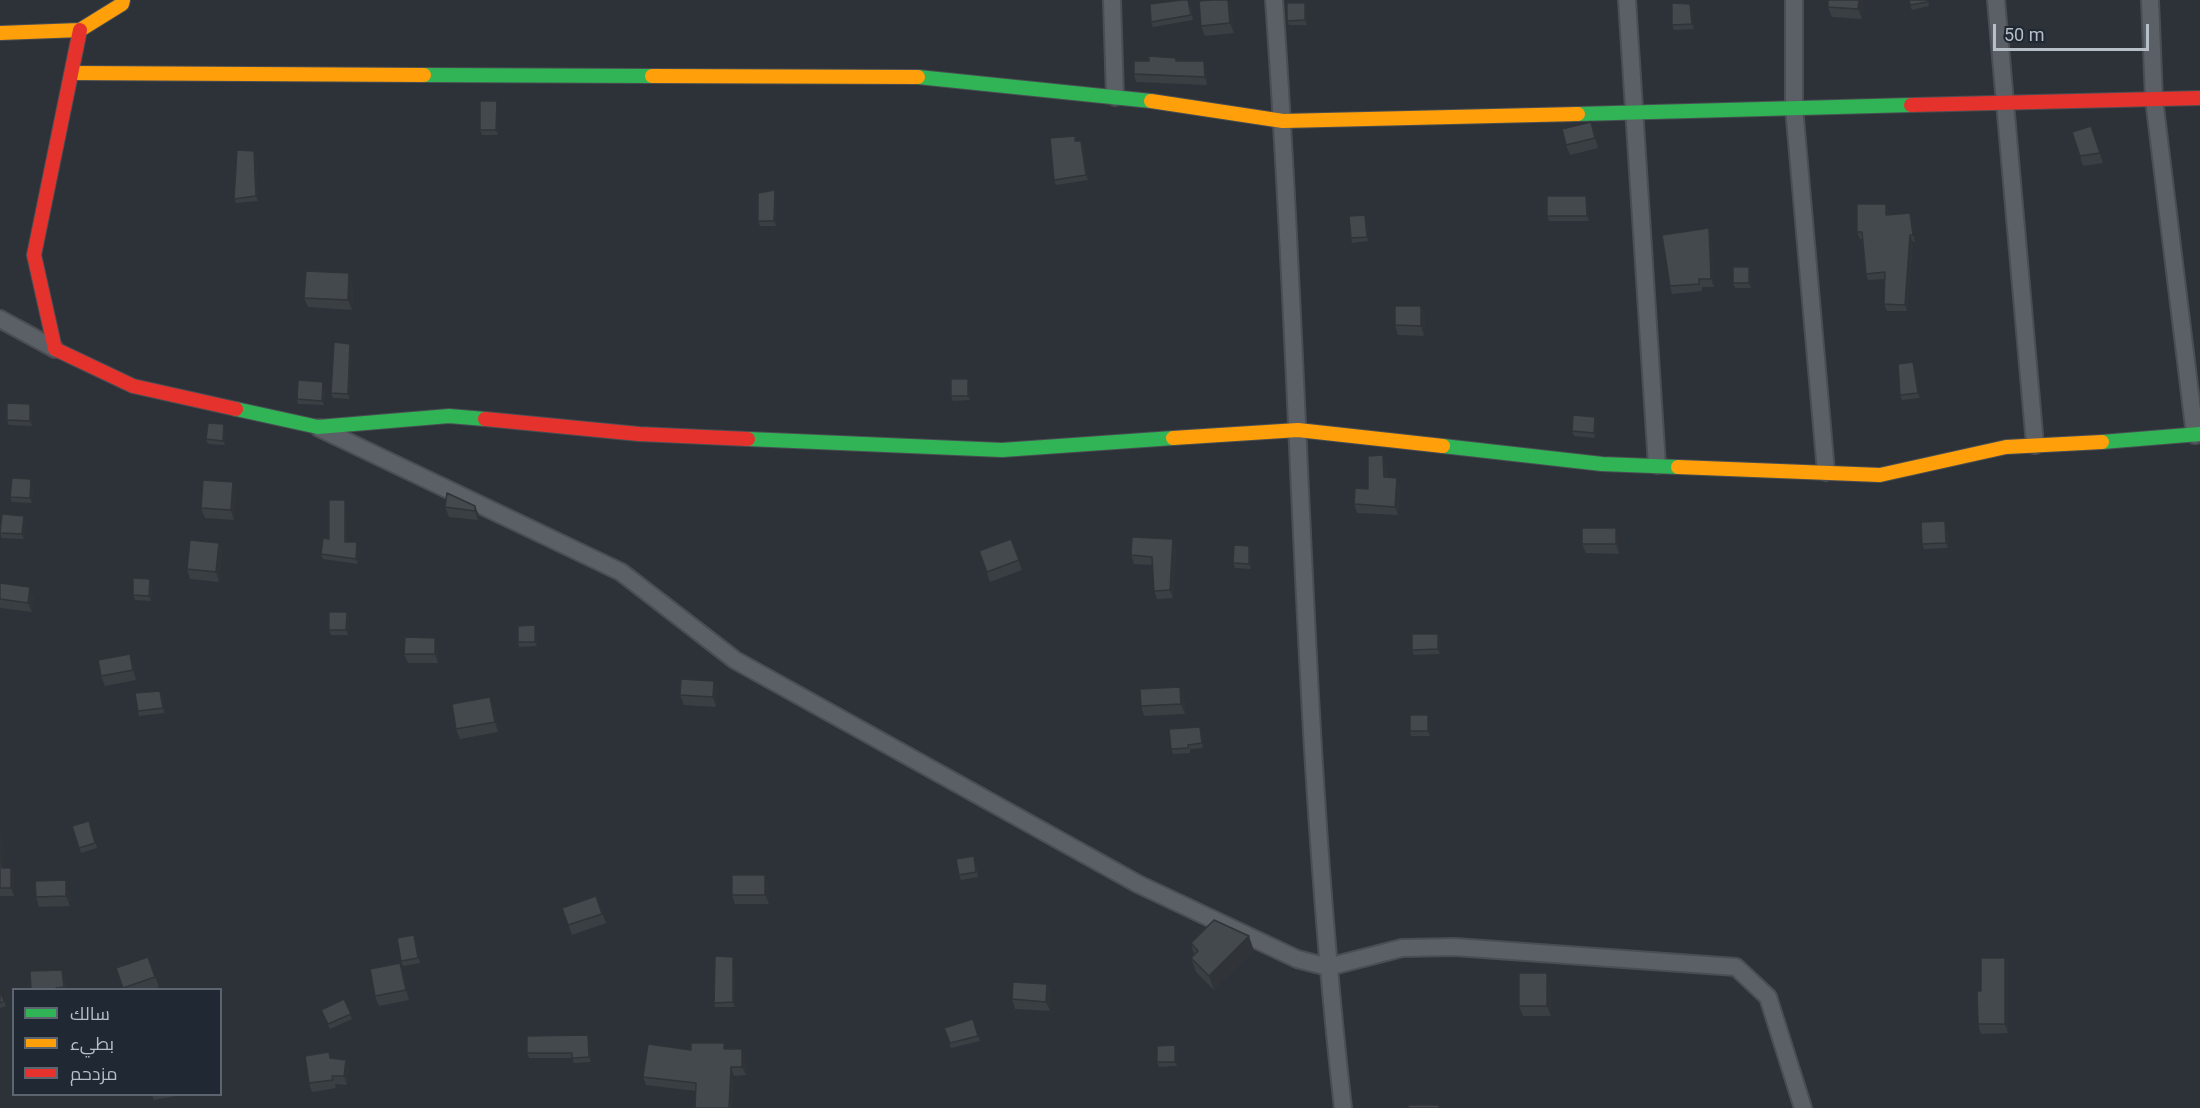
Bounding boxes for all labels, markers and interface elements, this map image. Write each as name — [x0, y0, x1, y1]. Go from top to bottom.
scale bar — [1996, 12, 2152, 50]
text: 50 m — [2004, 24, 2044, 45]
legend — [12, 988, 222, 1096]
text: سالك — [70, 1003, 110, 1024]
text: بطيء — [70, 1033, 114, 1054]
text: مزدحم — [70, 1063, 118, 1084]

